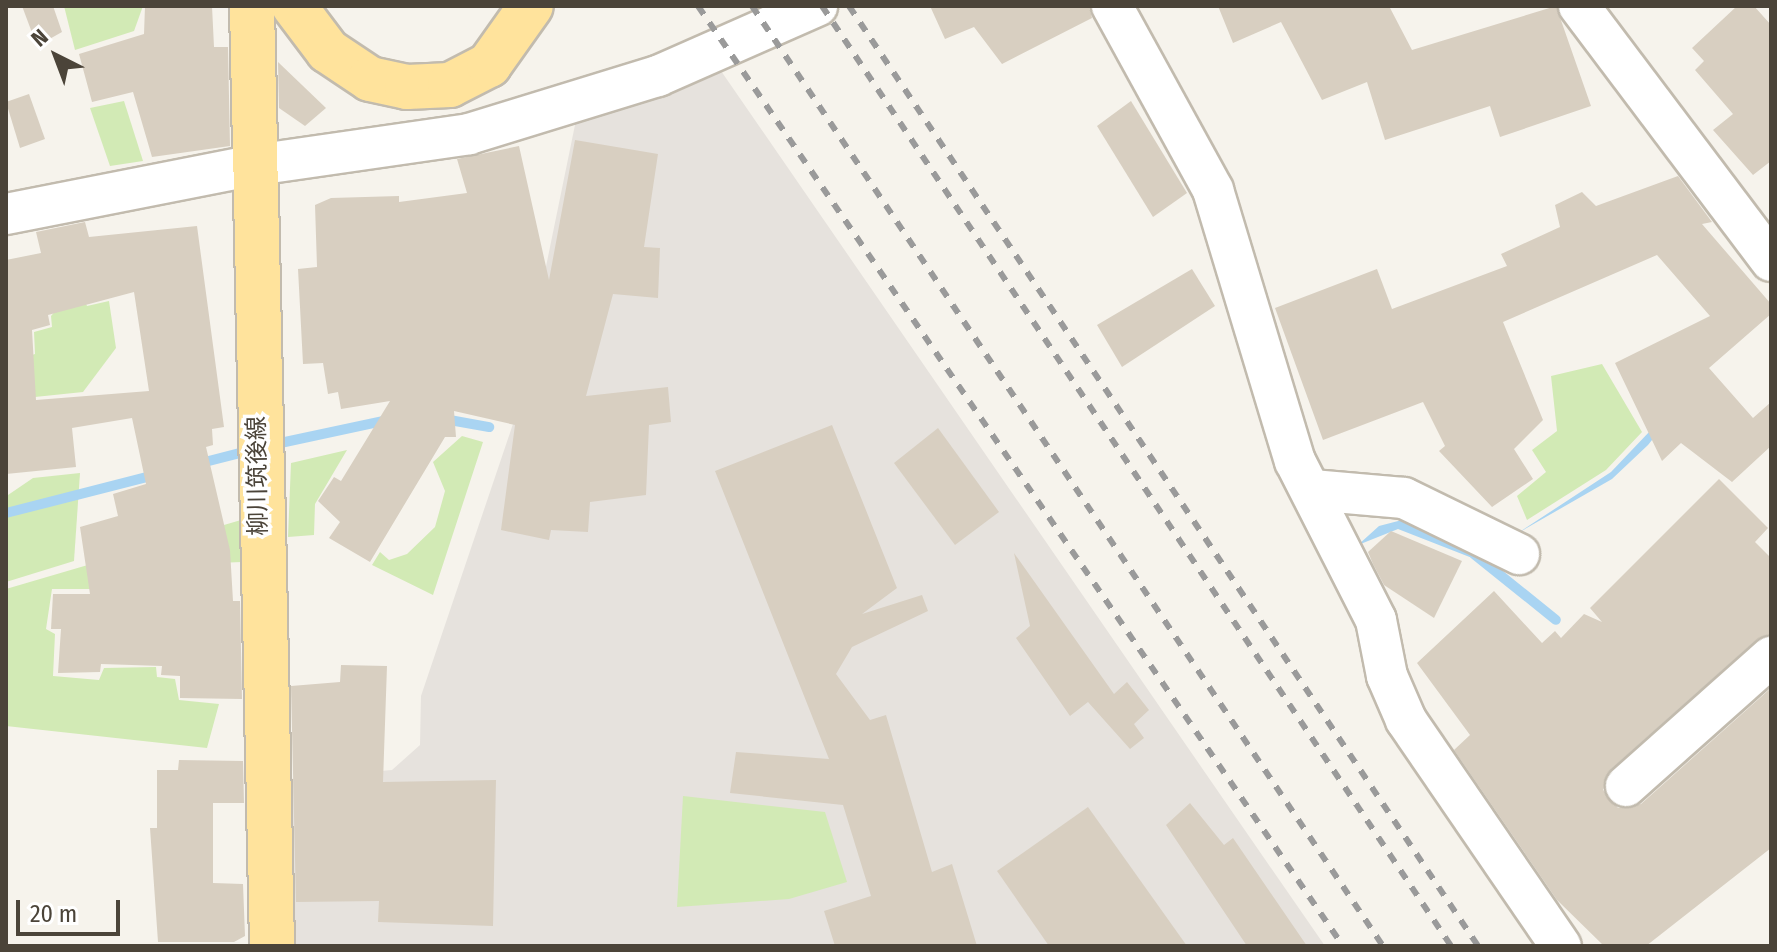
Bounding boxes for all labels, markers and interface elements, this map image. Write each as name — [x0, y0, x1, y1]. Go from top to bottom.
north arrow — [16, 16, 96, 96]
text: N — [26, 23, 54, 52]
street label: 柳川筑後線 — [243, 416, 273, 536]
scale bar — [20, 884, 124, 934]
text: 20 m — [30, 900, 77, 928]

